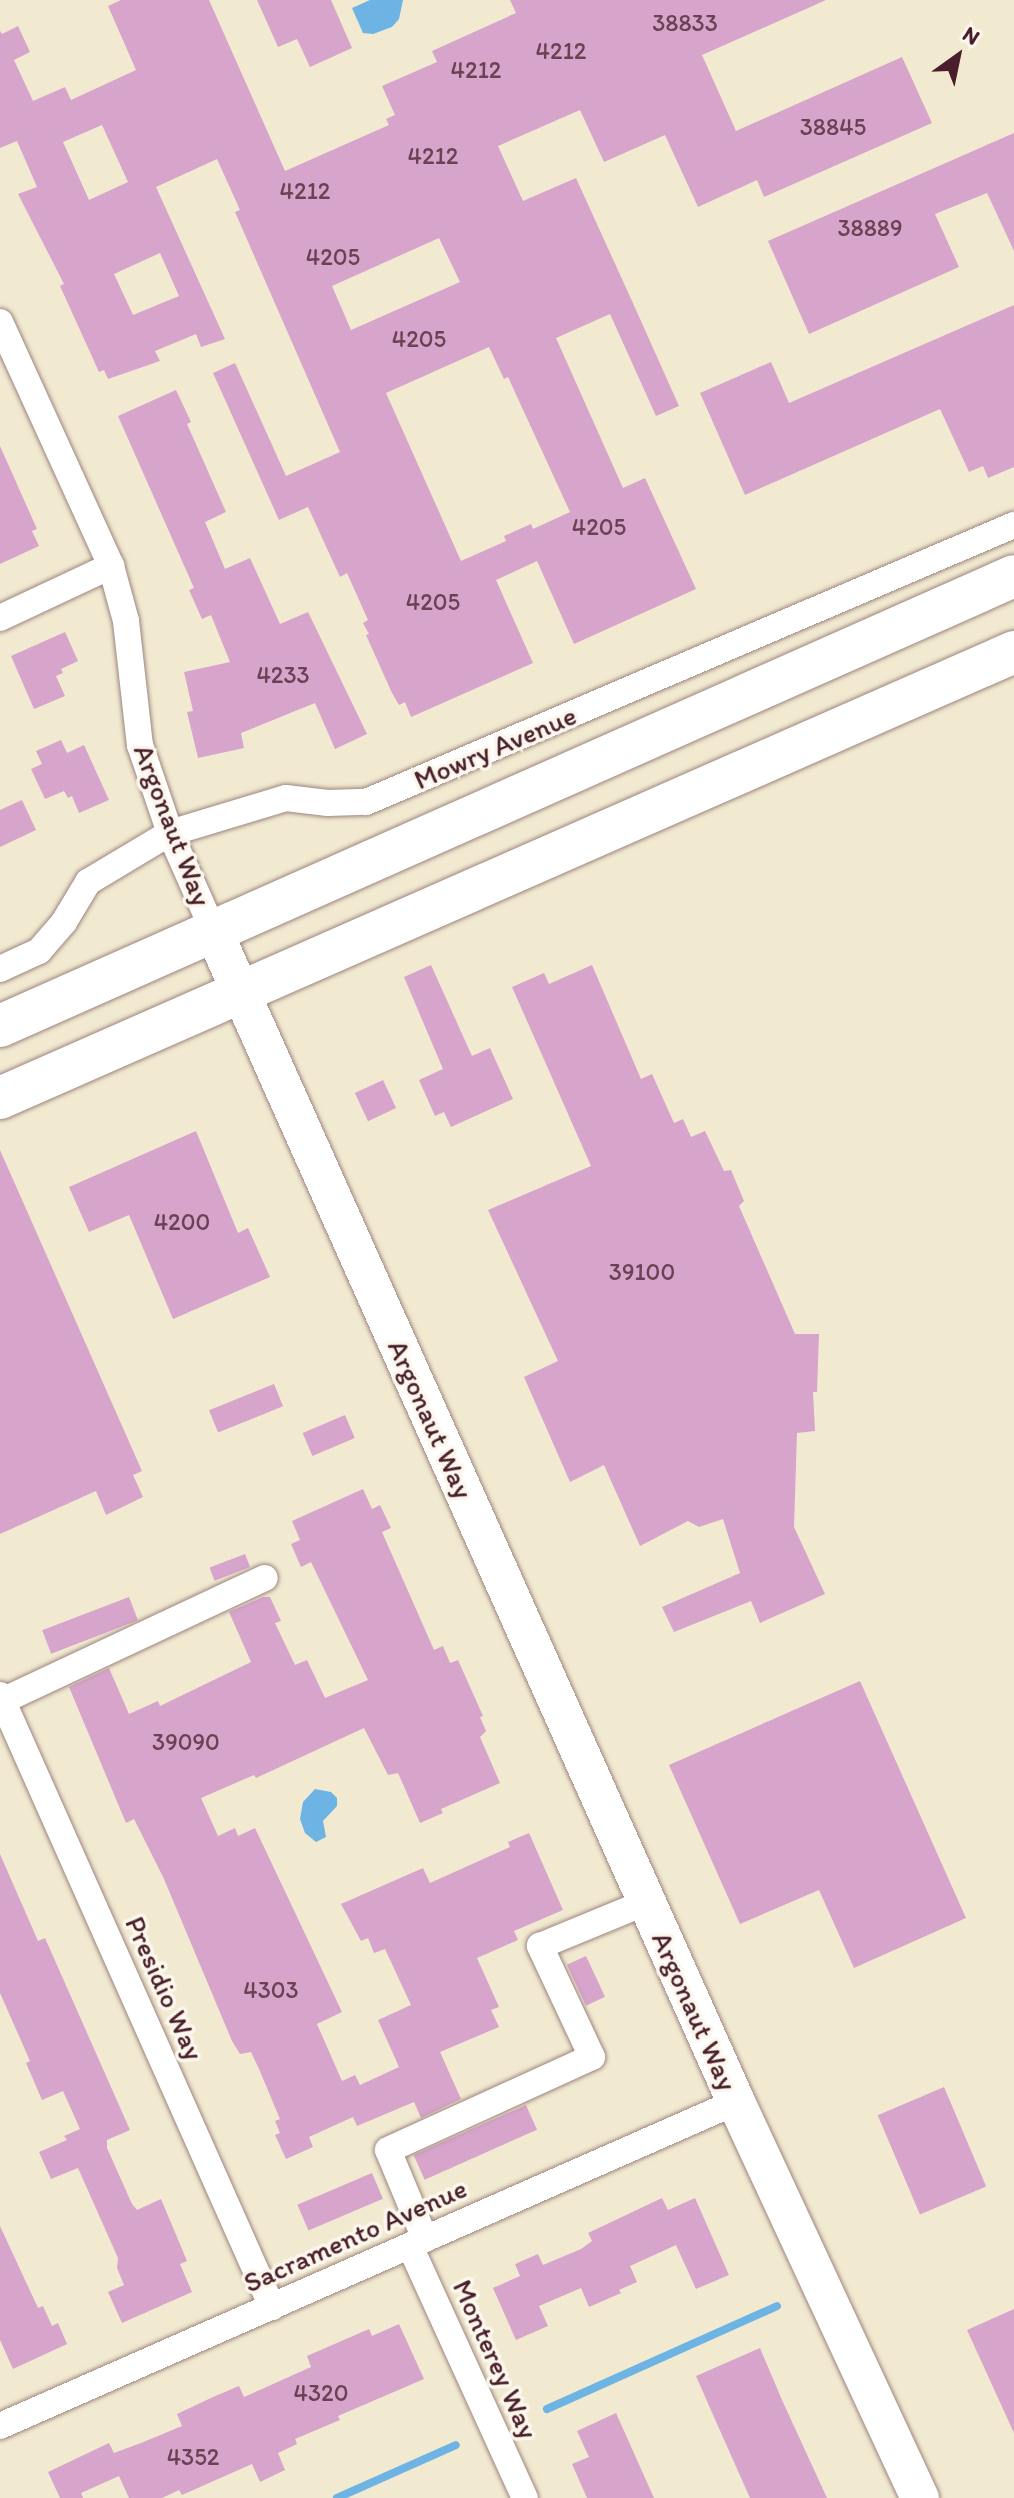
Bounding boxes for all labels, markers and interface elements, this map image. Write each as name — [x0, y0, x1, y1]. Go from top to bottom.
house number: 38833 — [652, 9, 718, 37]
north arrow — [918, 16, 998, 96]
text: N — [958, 20, 985, 51]
house number: 4212 — [536, 37, 586, 65]
house number: 4212 — [451, 56, 501, 84]
house number: 38845 — [800, 113, 866, 141]
house number: 4212 — [408, 142, 458, 170]
house number: 4212 — [280, 177, 330, 205]
house number: 38889 — [837, 214, 903, 242]
house number: 4205 — [306, 243, 360, 271]
house number: 4205 — [392, 325, 446, 353]
house number: 4205 — [572, 513, 626, 541]
house number: 4205 — [406, 588, 460, 616]
house number: 4233 — [256, 661, 310, 689]
street label: Mowry Avenue — [409, 698, 581, 796]
street label: Argonaut Way — [127, 740, 219, 910]
house number: 4200 — [154, 1208, 210, 1236]
house number: 39100 — [609, 1258, 675, 1286]
street label: Argonaut Way — [381, 1334, 481, 1504]
house number: 39090 — [152, 1728, 220, 1756]
street label: Presidio Way — [118, 1911, 212, 2065]
street label: Argonaut Way — [645, 1926, 745, 2096]
house number: 4303 — [243, 1976, 299, 2004]
street label: Sacramento Avenue — [239, 2171, 471, 2299]
street label: Monterey Way — [446, 2274, 546, 2444]
house number: 4320 — [294, 2379, 348, 2407]
house number: 4352 — [167, 2443, 219, 2471]

